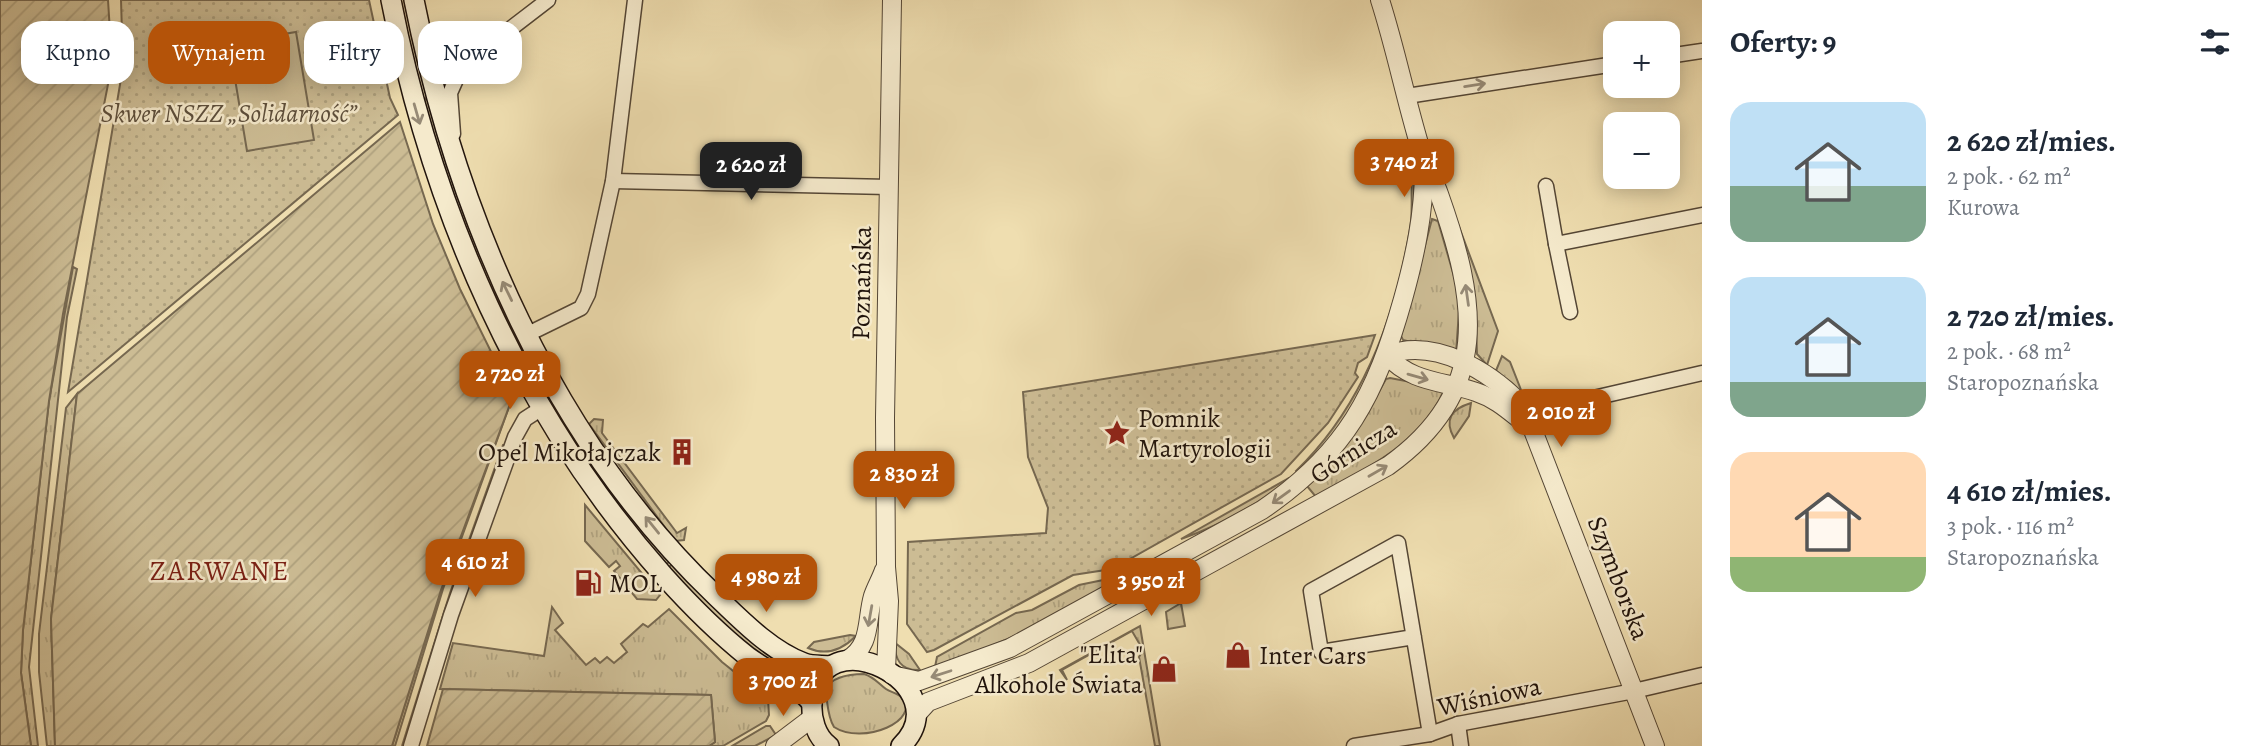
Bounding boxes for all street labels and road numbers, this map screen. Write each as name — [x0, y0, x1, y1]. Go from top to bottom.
street label: Poznańska — [843, 226, 880, 340]
street label: Górnicza — [1303, 411, 1403, 492]
street label: Szymborska — [1579, 511, 1658, 645]
street label: Wiśniowa — [1433, 668, 1544, 725]

